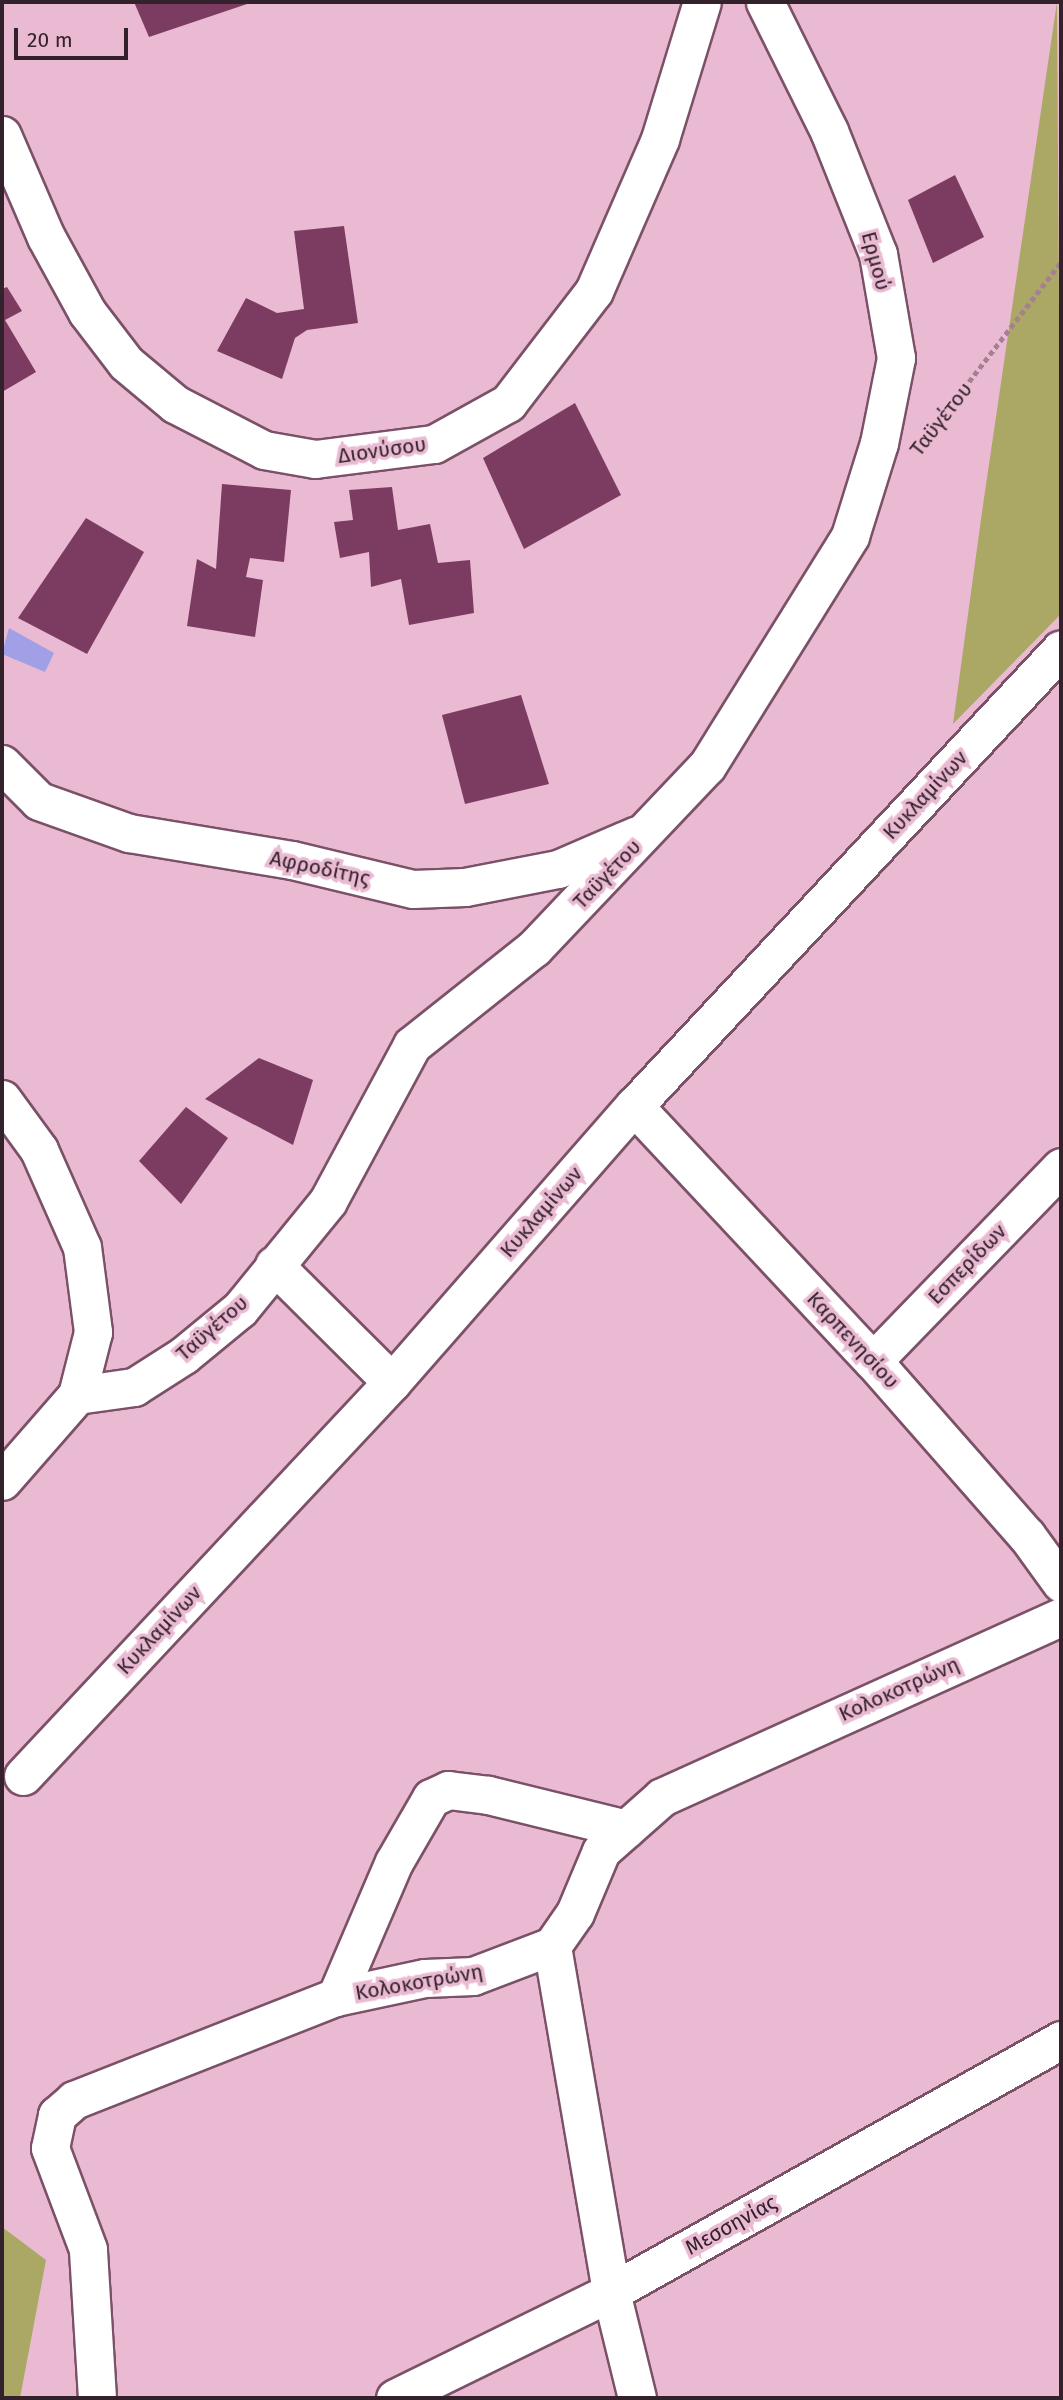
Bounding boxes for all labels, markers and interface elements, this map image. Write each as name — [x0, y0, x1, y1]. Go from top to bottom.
scale bar — [18, 14, 131, 58]
text: 20 m — [27, 27, 73, 53]
street label: Ερμού — [856, 229, 896, 293]
street label: Ταϋγέτου — [904, 377, 978, 461]
street label: Διονύσου — [336, 431, 428, 469]
street label: Κυκλαμίνων — [877, 745, 973, 845]
street label: Ταϋγέτου — [568, 834, 646, 914]
street label: Αφροδίτης — [268, 845, 372, 891]
street label: Κυκλαμίνων — [495, 1161, 587, 1263]
street label: Εσπερίδων — [923, 1219, 1011, 1309]
street label: Καρπενησίου — [802, 1286, 904, 1394]
street label: Ταϋγέτου — [171, 1290, 253, 1366]
street label: Κυκλαμίνων — [111, 1580, 207, 1680]
street label: Κολοκοτρώνη — [835, 1651, 963, 1727]
street label: Κολοκοτρώνη — [353, 1958, 485, 2006]
street label: Μεσσηνίας — [681, 2190, 781, 2260]

